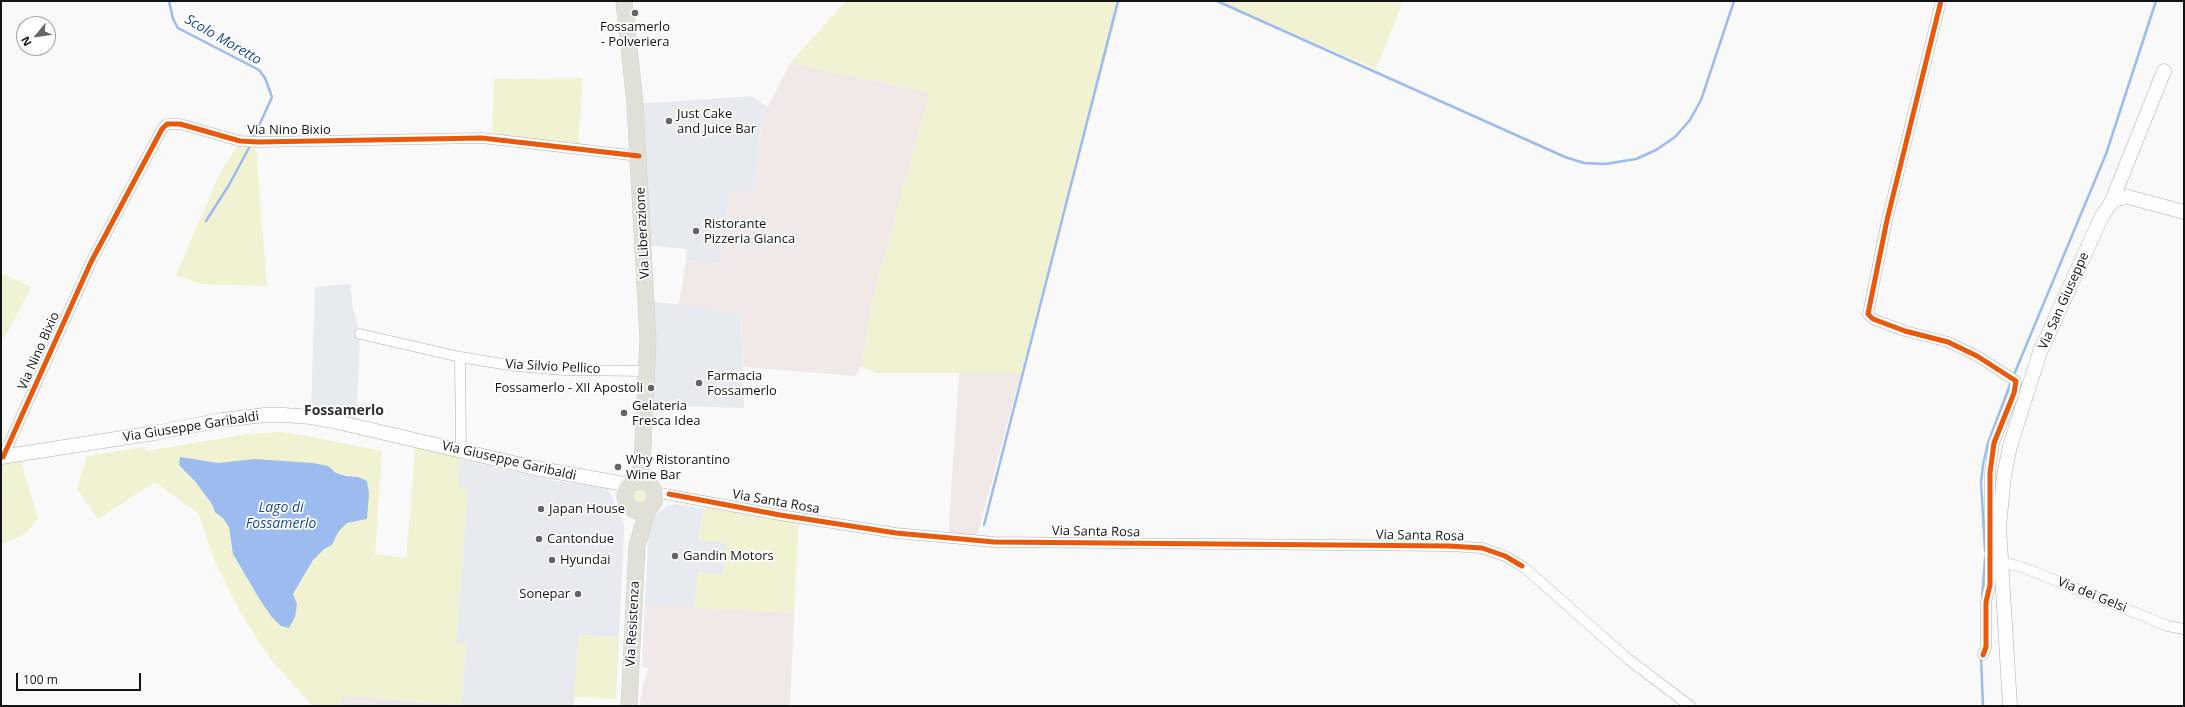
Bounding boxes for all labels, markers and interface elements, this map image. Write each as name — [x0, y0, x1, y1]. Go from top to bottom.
marker: Fossamerlo - Polveriera — [630, 8, 640, 18]
water label: Scolo Moretto — [182, 11, 264, 69]
north arrow — [16, 16, 56, 56]
place label: Fossamerlo - Polveriera — [600, 19, 670, 50]
text: N — [17, 34, 35, 49]
place label: Just Cake and Juice Bar — [677, 106, 756, 137]
marker: Just Cake and Juice Bar — [664, 116, 674, 126]
street label: Via Nino Bixio — [247, 122, 331, 138]
street label: Via Liberazione — [633, 187, 653, 279]
place label: Ristorante Pizzeria Gianca — [704, 216, 795, 247]
marker: Ristorante Pizzeria Gianca — [691, 226, 701, 236]
street label: Via San Giuseppe — [2036, 250, 2092, 352]
street label: Via Nino Bixio — [15, 310, 63, 392]
street label: Via Silvio Pellico — [505, 357, 601, 377]
place label: Farmacia Fossamerlo — [707, 368, 777, 399]
marker: Farmacia Fossamerlo — [694, 378, 704, 388]
place label: Fossamerlo - XII Apostoli — [495, 380, 643, 396]
marker: Fossamerlo - XII Apostoli — [646, 383, 656, 393]
place label: Gelateria Fresca Idea — [632, 398, 700, 429]
district label: Fossamerlo — [304, 403, 384, 419]
marker: Gelateria Fresca Idea — [619, 408, 629, 418]
street label: Via Giuseppe Garibaldi — [122, 409, 260, 445]
street label: Via Giuseppe Garibaldi — [440, 438, 578, 484]
place label: Why Ristorantino Wine Bar — [626, 452, 730, 483]
marker: Why Ristorantino Wine Bar — [613, 462, 623, 472]
street label: Via Santa Rosa — [731, 487, 821, 517]
water label: Lago di Fossamerlo — [246, 500, 316, 532]
place label: Japan House — [549, 501, 625, 517]
marker: Japan House — [536, 504, 546, 514]
street label: Via Santa Rosa — [1052, 523, 1140, 541]
street label: Via Santa Rosa — [1376, 527, 1464, 545]
place label: Cantondue — [547, 531, 614, 547]
marker: Cantondue — [534, 534, 544, 544]
place label: Gandin Motors — [683, 548, 774, 564]
marker: Gandin Motors — [670, 551, 680, 561]
place label: Hyundai — [560, 552, 611, 568]
marker: Hyundai — [547, 555, 557, 565]
street label: Via dei Gelsi — [2055, 574, 2129, 616]
street label: Via Resistenza — [623, 581, 643, 667]
place label: Sonepar — [519, 586, 570, 602]
marker: Sonepar — [573, 589, 583, 599]
scale bar — [18, 665, 143, 691]
text: 100 m — [23, 671, 58, 688]

